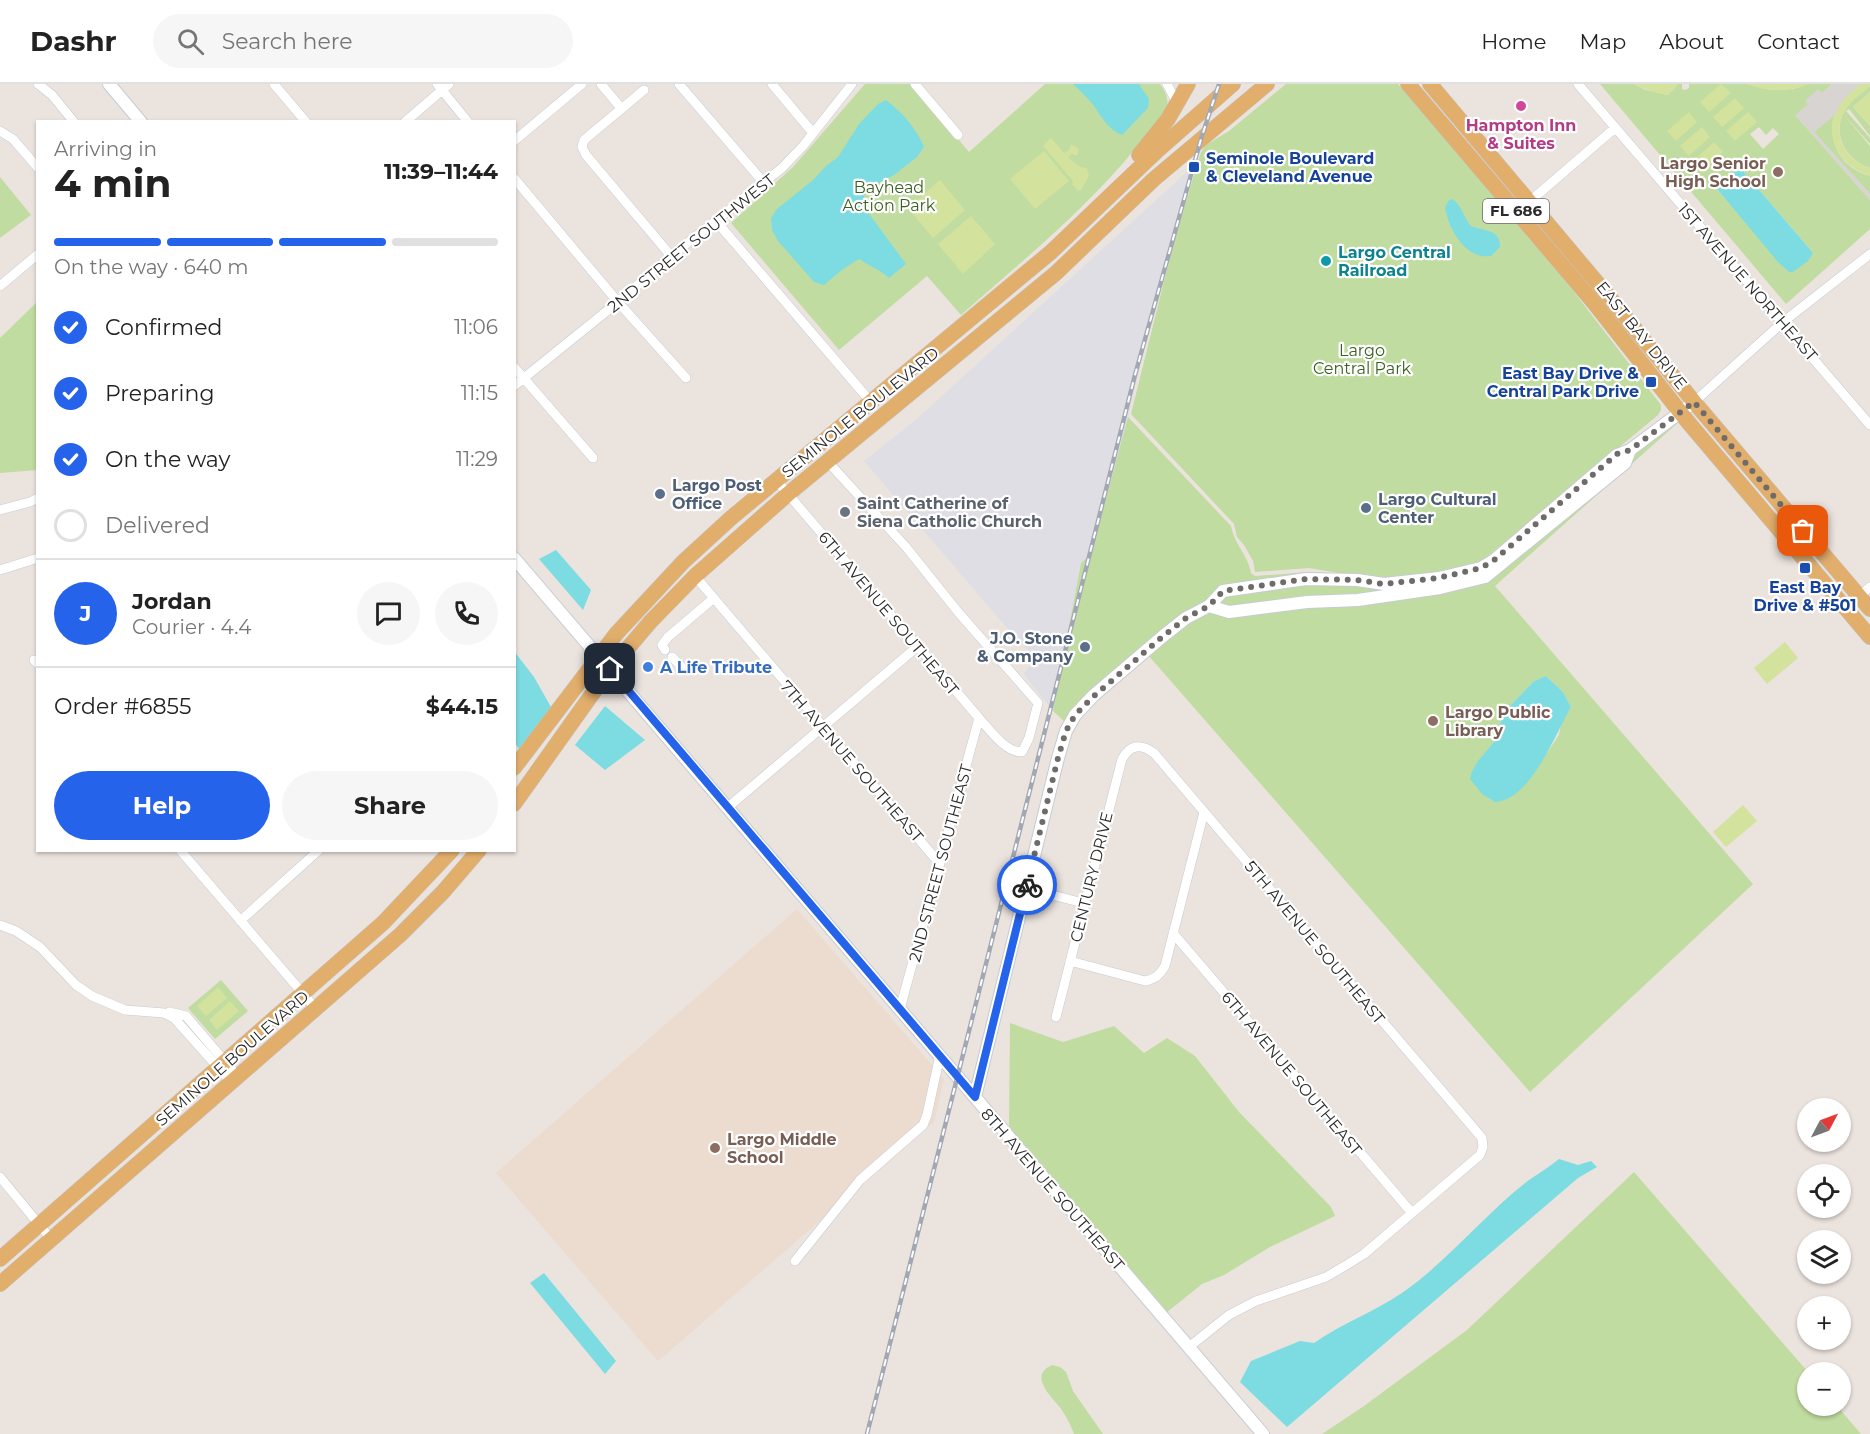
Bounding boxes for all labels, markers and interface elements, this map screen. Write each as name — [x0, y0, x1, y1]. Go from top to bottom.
search box — [153, 14, 573, 68]
text: Dashr — [30, 24, 117, 58]
icon: search — [174, 25, 207, 58]
text: Search here — [222, 28, 353, 55]
text: Home — [1481, 29, 1546, 54]
text: Map — [1579, 29, 1626, 54]
text: About — [1659, 29, 1724, 54]
text: Contact — [1757, 29, 1840, 54]
marker: Hampton Inn & Suites — [1514, 99, 1528, 113]
place label: Hampton Inn & Suites — [1466, 116, 1576, 153]
text: Arriving in — [54, 137, 157, 161]
place label: Seminole Boulevard & Cleveland Avenue — [1206, 149, 1374, 186]
place label: Largo Senior High School — [1660, 154, 1766, 191]
text: 11:39–11:44 — [384, 158, 498, 185]
text: 4 min — [54, 159, 172, 207]
marker: Seminole Boulevard & Cleveland Avenue — [1187, 160, 1201, 174]
marker: Largo Senior High School — [1771, 165, 1785, 179]
street label: 2ND STREET SOUTHWEST — [604, 170, 779, 317]
park label: Bayhead Action Park — [843, 178, 936, 215]
road number: FL 686 — [1483, 199, 1549, 223]
street label: 1ST AVENUE NORTHEAST — [1674, 199, 1822, 366]
place label: Largo Central Railroad — [1338, 243, 1451, 280]
marker: Largo Central Railroad — [1319, 254, 1333, 268]
text: On the way · 640 m — [54, 255, 249, 279]
street label: EAST BAY DRIVE — [1592, 278, 1691, 393]
icon: check — [54, 311, 87, 344]
text: Confirmed — [105, 314, 222, 341]
text: 11:06 — [454, 315, 498, 339]
park label: Largo Central Park — [1313, 341, 1412, 378]
street label: SEMINOLE BOULEVARD — [778, 343, 943, 482]
place label: East Bay Drive & Central Park Drive — [1487, 364, 1639, 401]
marker: East Bay Drive & Central Park Drive — [1644, 375, 1658, 389]
icon: check — [54, 377, 87, 410]
text: Preparing — [105, 380, 214, 407]
text: 11:15 — [461, 381, 498, 405]
icon: check — [54, 443, 87, 476]
text: On the way — [105, 446, 230, 473]
text: 11:29 — [456, 447, 498, 471]
place label: Largo Post Office — [672, 476, 762, 513]
marker: Largo Post Office — [653, 487, 667, 501]
place label: Largo Cultural Center — [1378, 490, 1497, 527]
place label: Saint Catherine of Siena Catholic Church — [857, 494, 1042, 531]
marker: Largo Cultural Center — [1359, 501, 1373, 515]
marker: Saint Catherine of Siena Catholic Church — [838, 505, 852, 519]
pin — [1777, 505, 1828, 556]
text: Delivered — [105, 512, 210, 539]
icon: bag — [1786, 514, 1819, 547]
street label: 6TH AVENUE SOUTHEAST — [814, 528, 963, 700]
marker: East Bay Drive & #501 — [1798, 561, 1812, 575]
place label: East Bay Drive & #501 — [1753, 578, 1857, 615]
button: chat — [357, 582, 420, 645]
button: phone — [435, 582, 498, 645]
text: Jordan — [132, 588, 212, 615]
text: J — [80, 600, 91, 627]
text: Courier · 4.4 — [132, 615, 251, 639]
place label: J.O. Stone & Company — [977, 629, 1073, 666]
marker: J.O. Stone & Company — [1078, 640, 1092, 654]
pin — [584, 643, 635, 694]
icon: home — [593, 652, 626, 685]
place label: A Life Tribute — [659, 658, 772, 677]
marker: A Life Tribute — [641, 660, 655, 674]
street label: 7TH AVENUE SOUTHEAST — [776, 677, 928, 847]
text: Order #6855 — [54, 693, 191, 720]
text: $44.15 — [426, 693, 498, 720]
place label: Largo Public Library — [1445, 703, 1551, 740]
marker: Largo Public Library — [1426, 714, 1440, 728]
street label: 2ND STREET SOUTHEAST — [905, 762, 976, 964]
button: Help — [54, 771, 270, 840]
button: Share — [282, 771, 498, 840]
street label: CENTURY DRIVE — [1066, 810, 1117, 944]
courier — [997, 855, 1057, 915]
street label: 5TH AVENUE SOUTHEAST — [1241, 857, 1389, 1028]
icon: bike — [1011, 869, 1044, 902]
street label: SEMINOLE BOULEVARD — [152, 987, 313, 1130]
street label: 6TH AVENUE SOUTHEAST — [1217, 988, 1366, 1160]
north arrow — [1797, 1098, 1851, 1152]
map controls — [1797, 1098, 1851, 1416]
street label: 8TH AVENUE SOUTHEAST — [977, 1104, 1129, 1275]
place label: Largo Middle School — [727, 1130, 837, 1167]
marker: Largo Middle School — [708, 1141, 722, 1155]
button: locate — [1797, 1164, 1851, 1218]
button: layers — [1797, 1230, 1851, 1284]
button: + — [1797, 1296, 1851, 1350]
button: − — [1797, 1362, 1851, 1416]

